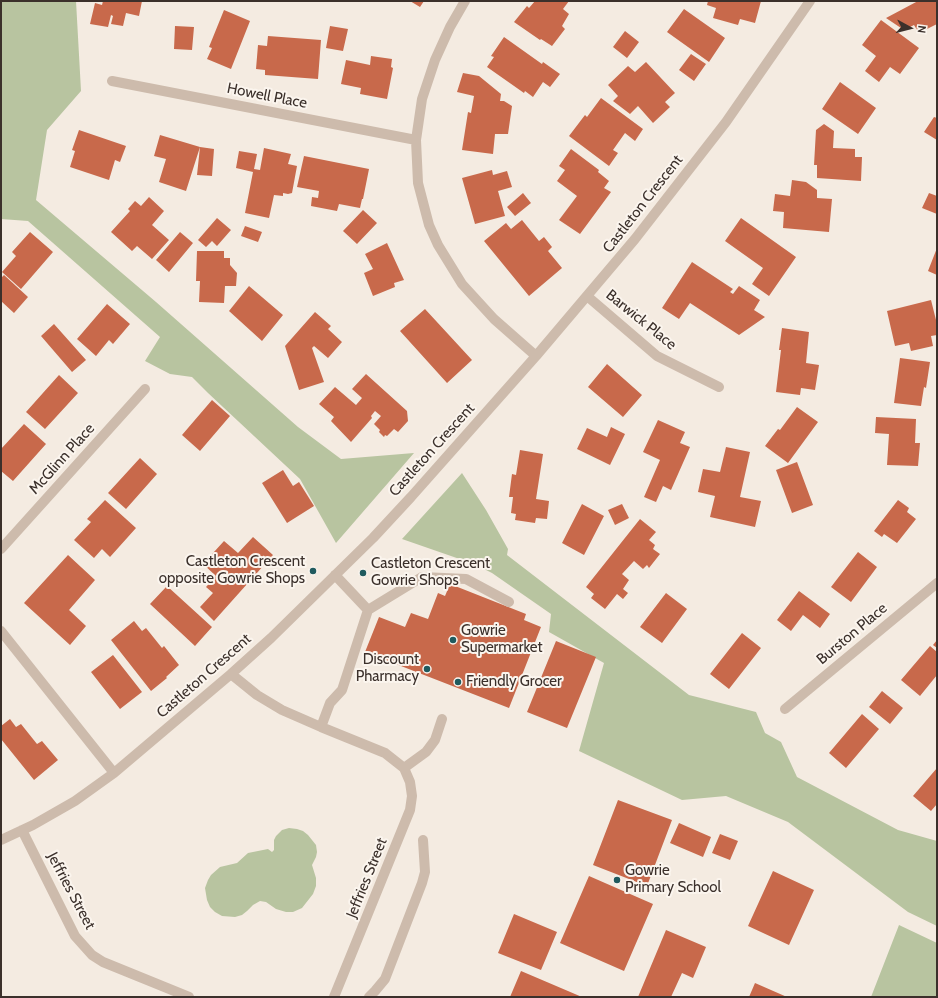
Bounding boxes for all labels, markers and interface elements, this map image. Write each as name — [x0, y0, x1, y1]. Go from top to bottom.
north arrow — [890, 8, 930, 48]
text: N — [914, 25, 929, 34]
street label: Howell Place — [225, 79, 309, 113]
street label: Castleton Crescent — [599, 152, 687, 256]
street label: Barwick Place — [602, 286, 680, 354]
street label: Castleton Crescent — [385, 400, 479, 500]
street label: McGlinn Place — [25, 420, 99, 498]
place label: Castleton Crescent opposite Gowrie Shops — [159, 553, 305, 588]
place label: Castleton Crescent Gowrie Shops — [371, 555, 490, 590]
marker: Castleton Crescent opposite Gowrie Shops — [308, 566, 318, 576]
marker: Castleton Crescent Gowrie Shops — [358, 568, 368, 578]
street label: Burston Place — [813, 599, 891, 669]
place label: Gowrie Supermarket — [461, 622, 543, 657]
street label: Castleton Crescent — [153, 630, 255, 722]
marker: Gowrie Supermarket — [448, 635, 458, 645]
place label: Discount Pharmacy — [356, 651, 419, 686]
marker: Discount Pharmacy — [422, 664, 432, 674]
place label: Friendly Grocer — [466, 673, 562, 691]
marker: Friendly Grocer — [453, 677, 463, 687]
street label: Jeffries Street — [343, 835, 391, 921]
street label: Jeffries Street — [43, 849, 99, 933]
place label: Gowrie Primary School — [625, 862, 721, 897]
marker: Gowrie Primary School — [612, 875, 622, 885]

